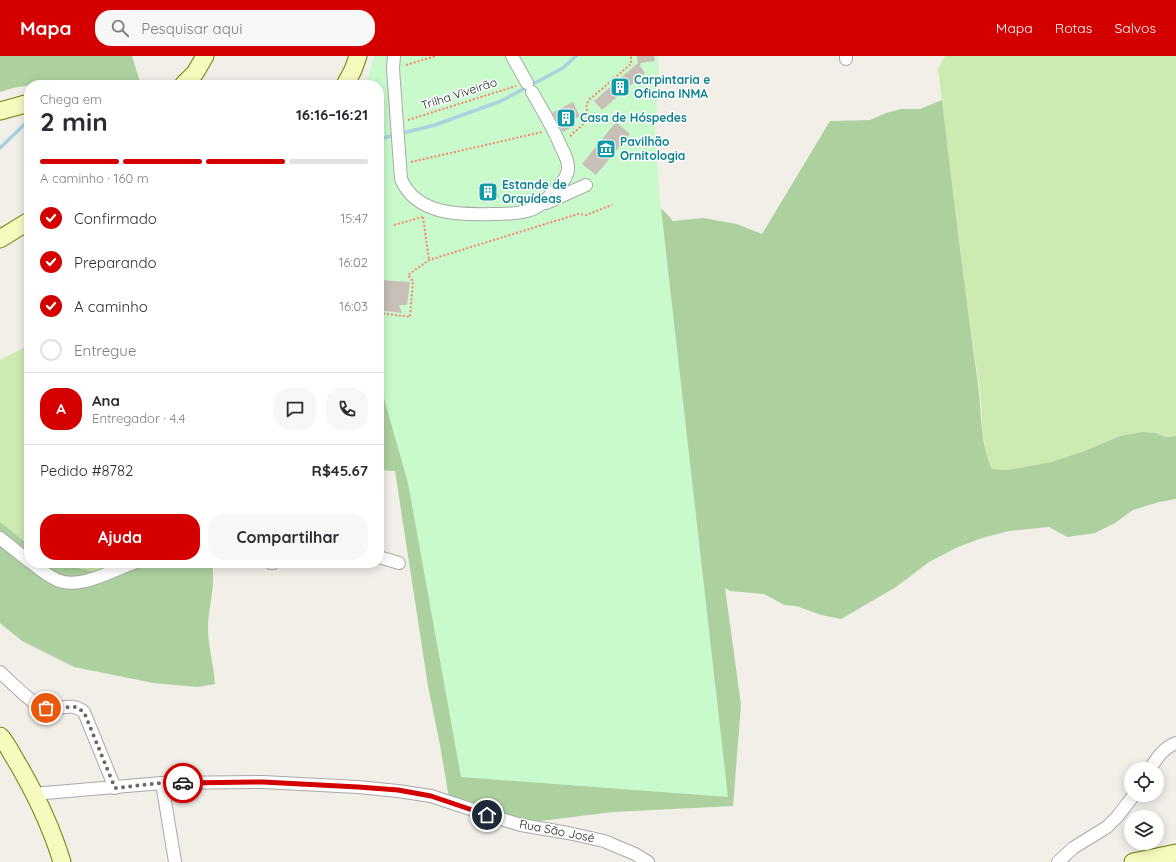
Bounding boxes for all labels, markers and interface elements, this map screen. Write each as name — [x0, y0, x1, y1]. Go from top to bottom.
search box — [95, 10, 375, 46]
text: Mapa — [20, 16, 71, 40]
icon: search — [109, 17, 131, 39]
text: Pesquisar aqui — [141, 19, 243, 38]
text: Mapa — [996, 19, 1033, 37]
text: Rotas — [1055, 19, 1092, 37]
text: Salvos — [1114, 19, 1156, 37]
place label: Carpintaria e Oficina INMA — [634, 72, 710, 101]
street label: Trilha Viveirão — [419, 74, 499, 113]
building icon: Carpintaria e Oficina INMA — [609, 76, 631, 98]
text: Chega em — [40, 91, 102, 107]
text: 2 min — [40, 105, 108, 138]
text: 16:16–16:21 — [296, 105, 368, 124]
building icon: Casa de Hóspedes — [555, 107, 577, 129]
place label: Casa de Hóspedes — [580, 110, 687, 125]
place label: Pavilhão Ornitologia — [620, 134, 685, 163]
museum icon: Pavilhão Ornitologia — [595, 138, 617, 160]
text: A caminho · 160 m — [40, 170, 149, 186]
place label: Estande de Orquídeas — [502, 177, 567, 206]
building icon: Estande de Orquídeas — [477, 181, 499, 203]
icon: check — [40, 207, 62, 229]
text: Confirmado — [74, 209, 157, 228]
text: 15:47 — [341, 210, 368, 226]
icon: check — [40, 251, 62, 273]
text: Preparando — [74, 253, 157, 272]
text: 16:02 — [339, 254, 368, 270]
icon: check — [40, 295, 62, 317]
text: A caminho — [74, 297, 148, 316]
text: 16:03 — [339, 298, 368, 314]
text: Entregue — [74, 341, 136, 360]
button: chat — [274, 388, 316, 430]
button: phone — [326, 388, 368, 430]
text: Ana — [92, 391, 120, 410]
text: A — [56, 399, 66, 418]
text: Entregador · 4.4 — [92, 410, 185, 426]
text: Pedido #8782 — [40, 461, 133, 480]
text: R$45.67 — [312, 461, 368, 480]
button: Ajuda — [40, 514, 200, 560]
button: Compartilhar — [208, 514, 368, 560]
pin — [29, 691, 63, 725]
icon: bag — [35, 697, 57, 719]
map controls — [1124, 762, 1164, 850]
button: locate — [1124, 762, 1164, 802]
courier — [163, 763, 203, 803]
icon: car — [172, 772, 194, 794]
pin — [470, 798, 504, 832]
icon: home — [476, 804, 498, 826]
button: layers — [1124, 810, 1164, 850]
street label: Rua São José — [518, 816, 596, 845]

